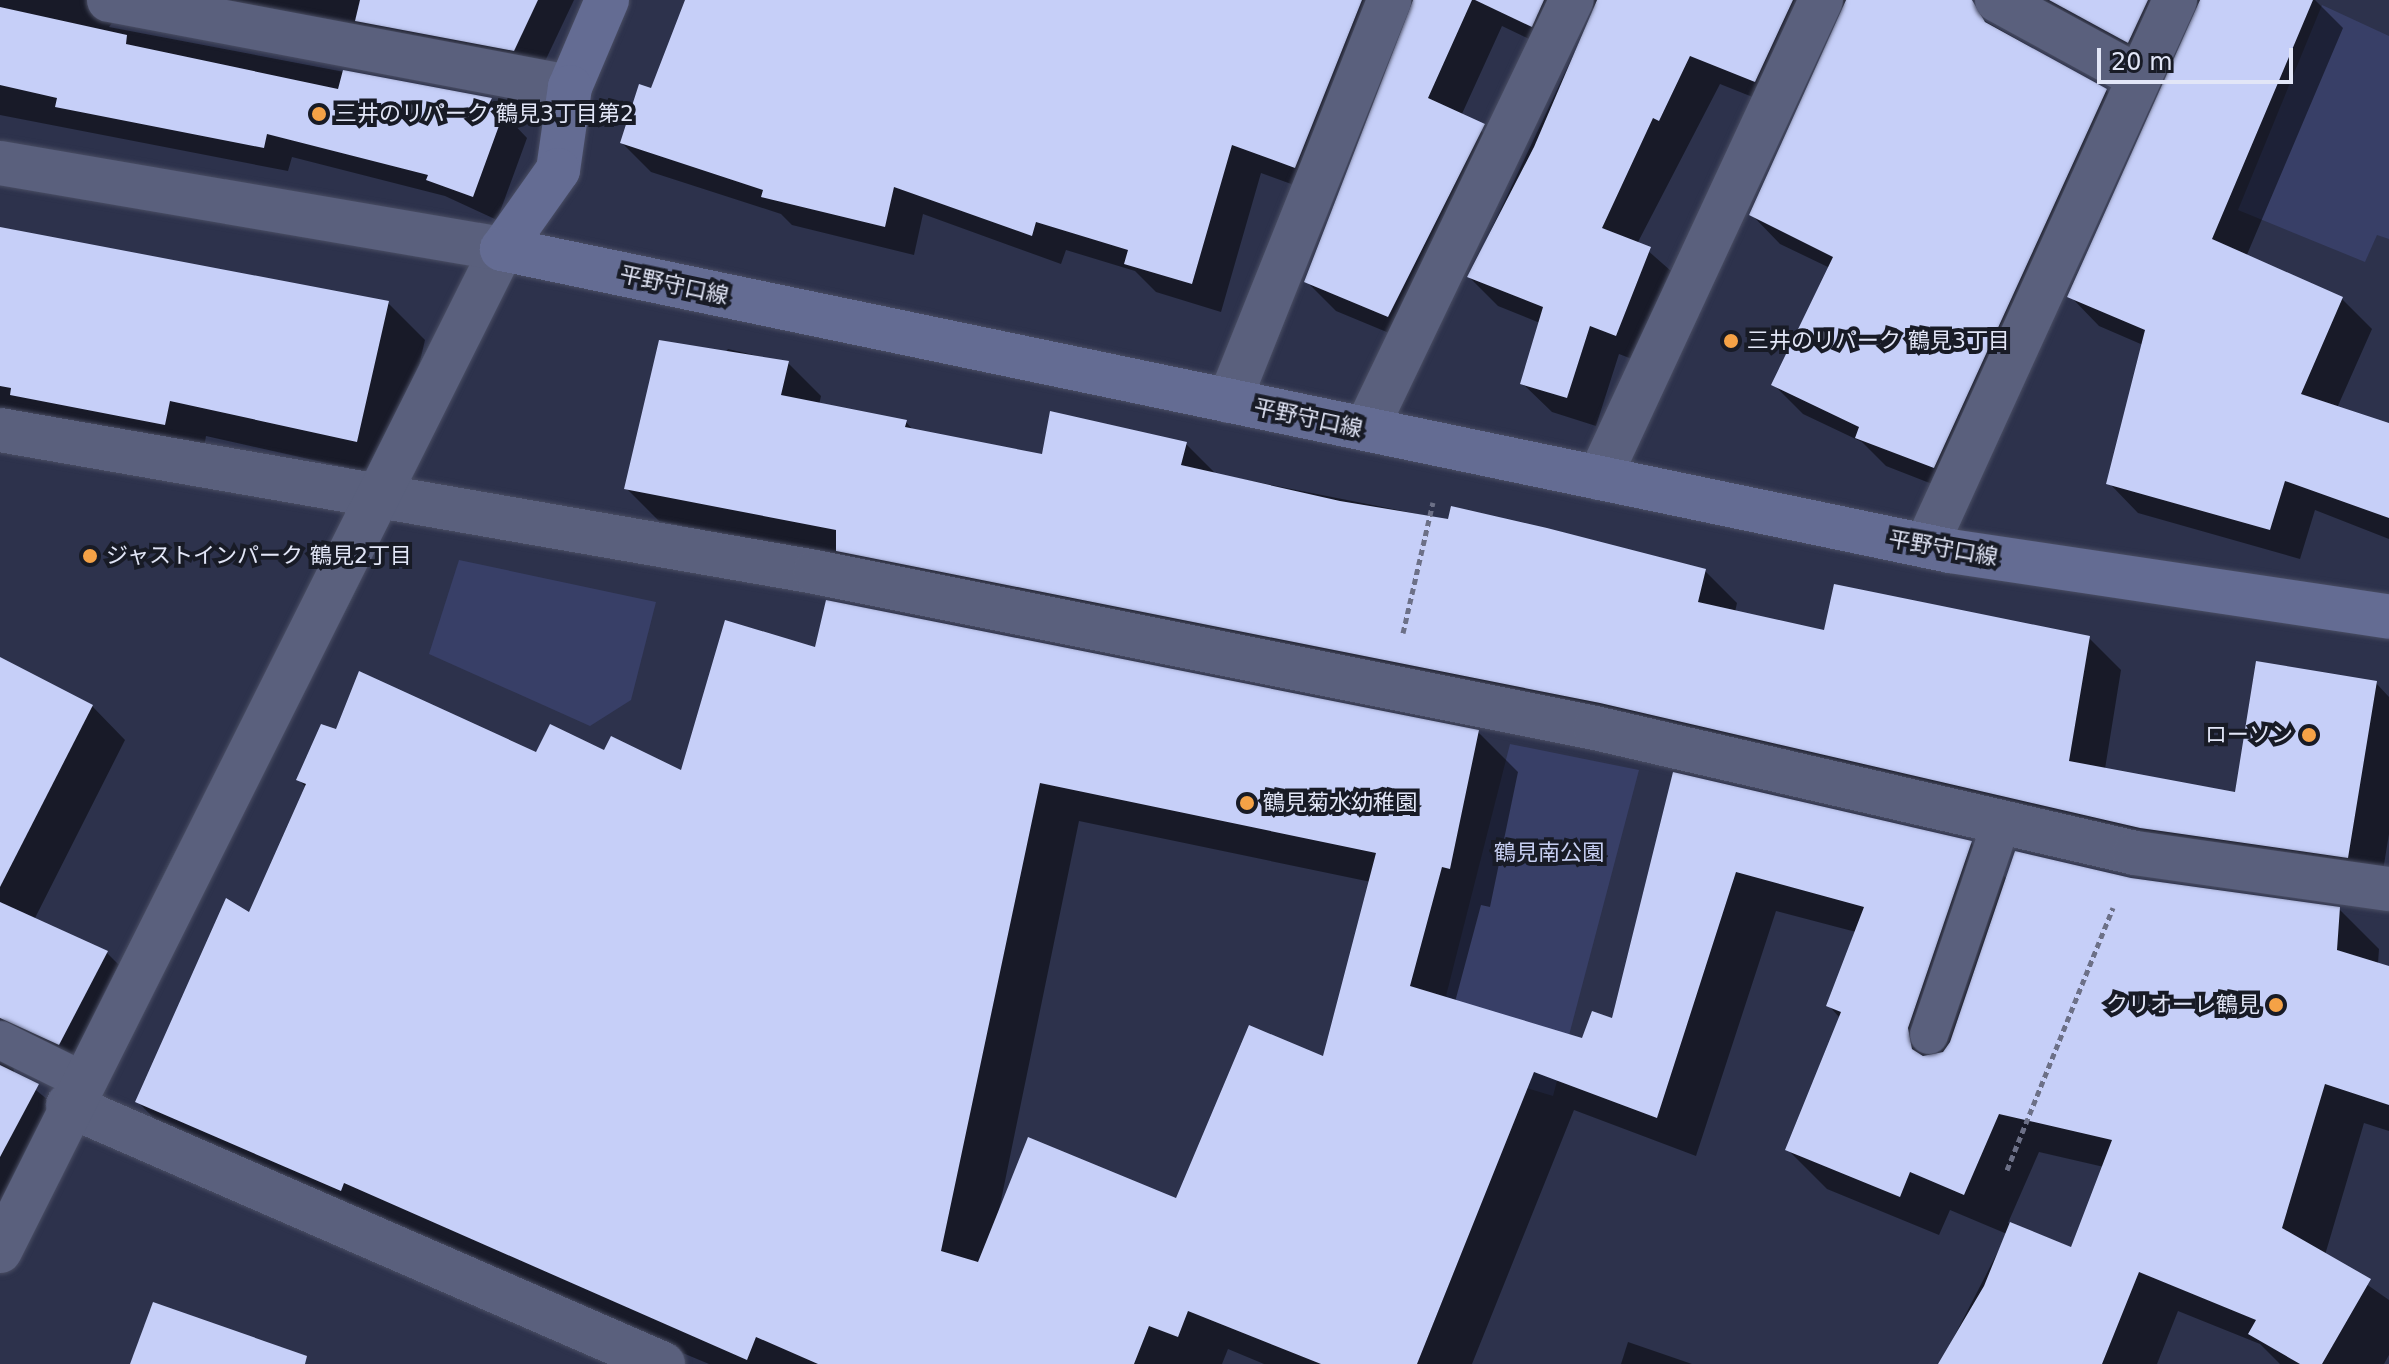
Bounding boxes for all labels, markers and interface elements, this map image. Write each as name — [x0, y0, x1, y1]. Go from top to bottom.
scale bar — [2101, 32, 2297, 82]
text: 20 m — [2111, 48, 2173, 76]
place label: 三井のリパーク 鶴見3丁目第2 — [335, 101, 634, 127]
marker: 三井のリパーク 鶴見3丁目第2 — [310, 105, 328, 123]
street label: 平野守口線 — [617, 261, 731, 309]
place label: 三井のリパーク 鶴見3丁目 — [1747, 328, 2010, 354]
marker: 三井のリパーク 鶴見3丁目 — [1722, 332, 1740, 350]
street label: 平野守口線 — [1251, 394, 1365, 442]
street label: 平野守口線 — [1887, 525, 1999, 571]
place label: ジャストインパーク 鶴見2丁目 — [106, 543, 413, 569]
marker: ジャストインパーク 鶴見2丁目 — [81, 547, 99, 565]
place label: ローソン — [2205, 722, 2293, 748]
marker: ローソン — [2300, 726, 2318, 744]
place label: 鶴見菊水幼稚園 — [1263, 790, 1417, 816]
marker: 鶴見菊水幼稚園 — [1238, 794, 1256, 812]
park label: 鶴見南公園 — [1494, 840, 1604, 866]
place label: クリオーレ鶴見 — [2106, 992, 2260, 1018]
marker: クリオーレ鶴見 — [2267, 996, 2285, 1014]

